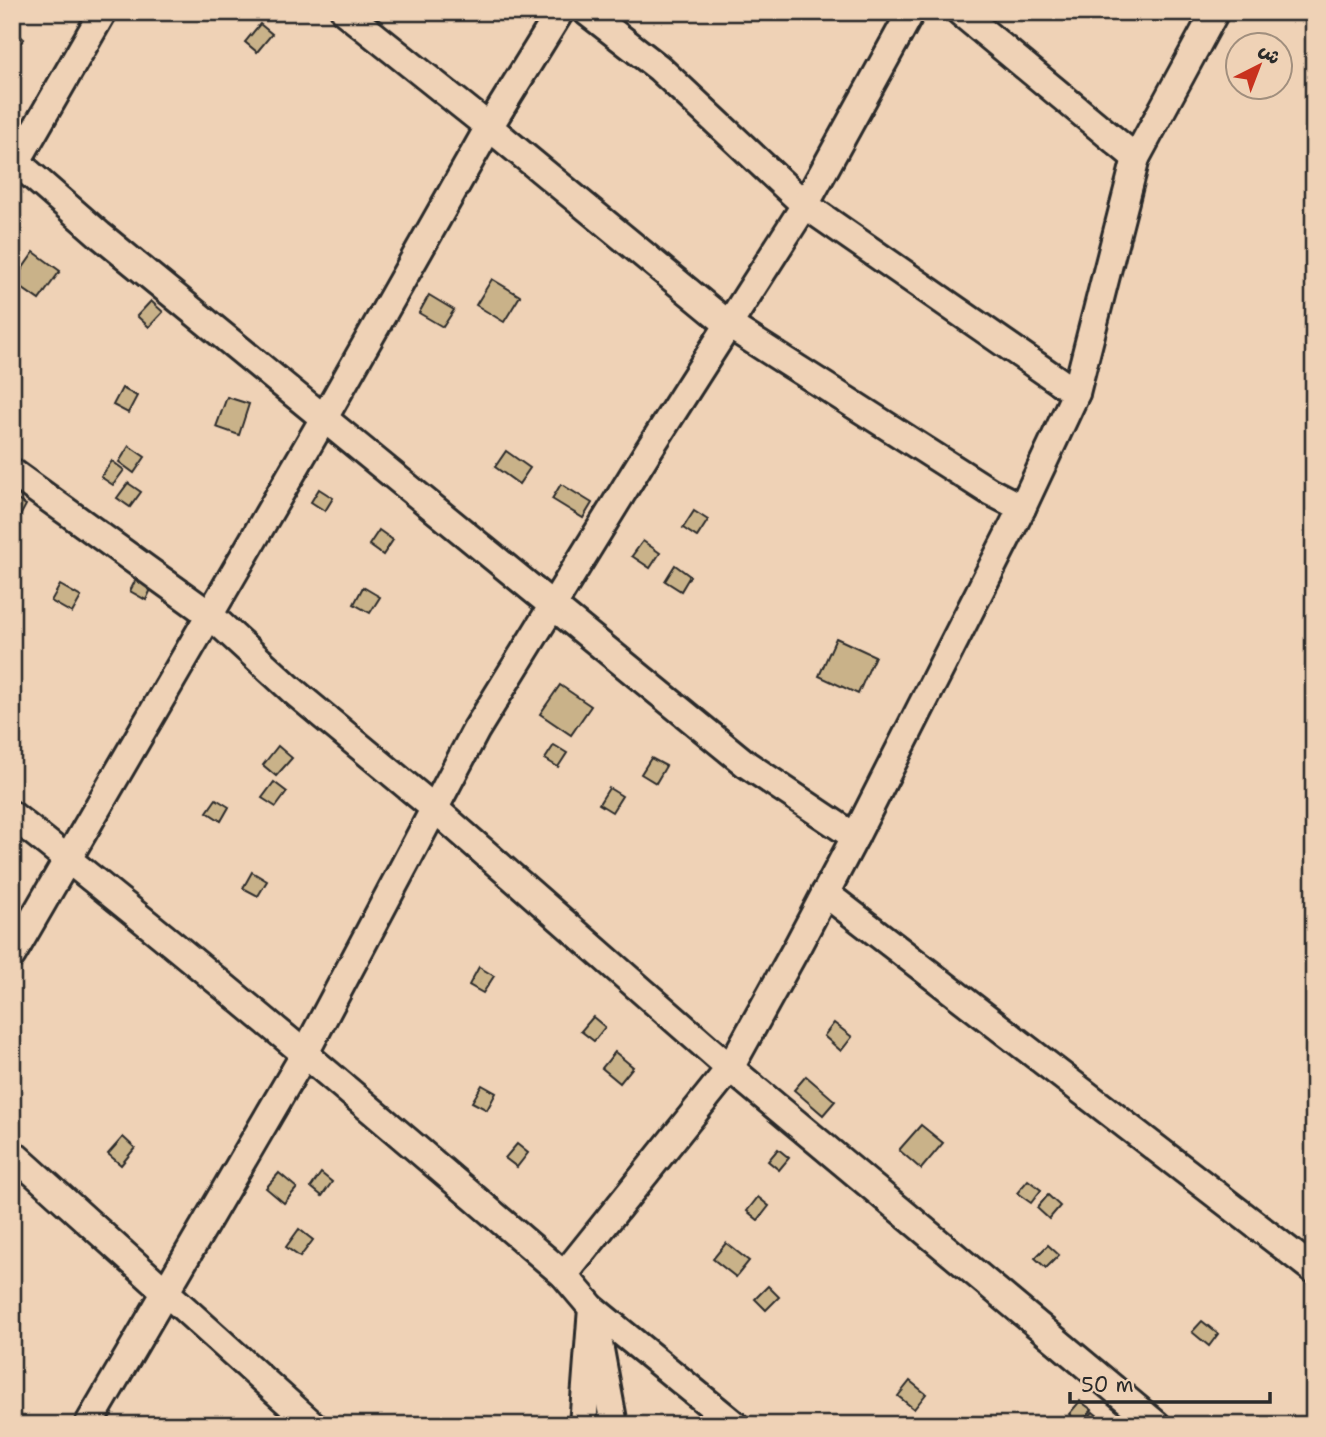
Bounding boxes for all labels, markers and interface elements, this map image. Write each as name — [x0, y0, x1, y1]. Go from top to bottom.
north arrow — [1224, 32, 1294, 102]
text: ش — [1254, 37, 1286, 70]
scale bar — [1070, 1360, 1270, 1404]
text: 50 m — [1081, 1371, 1134, 1399]

